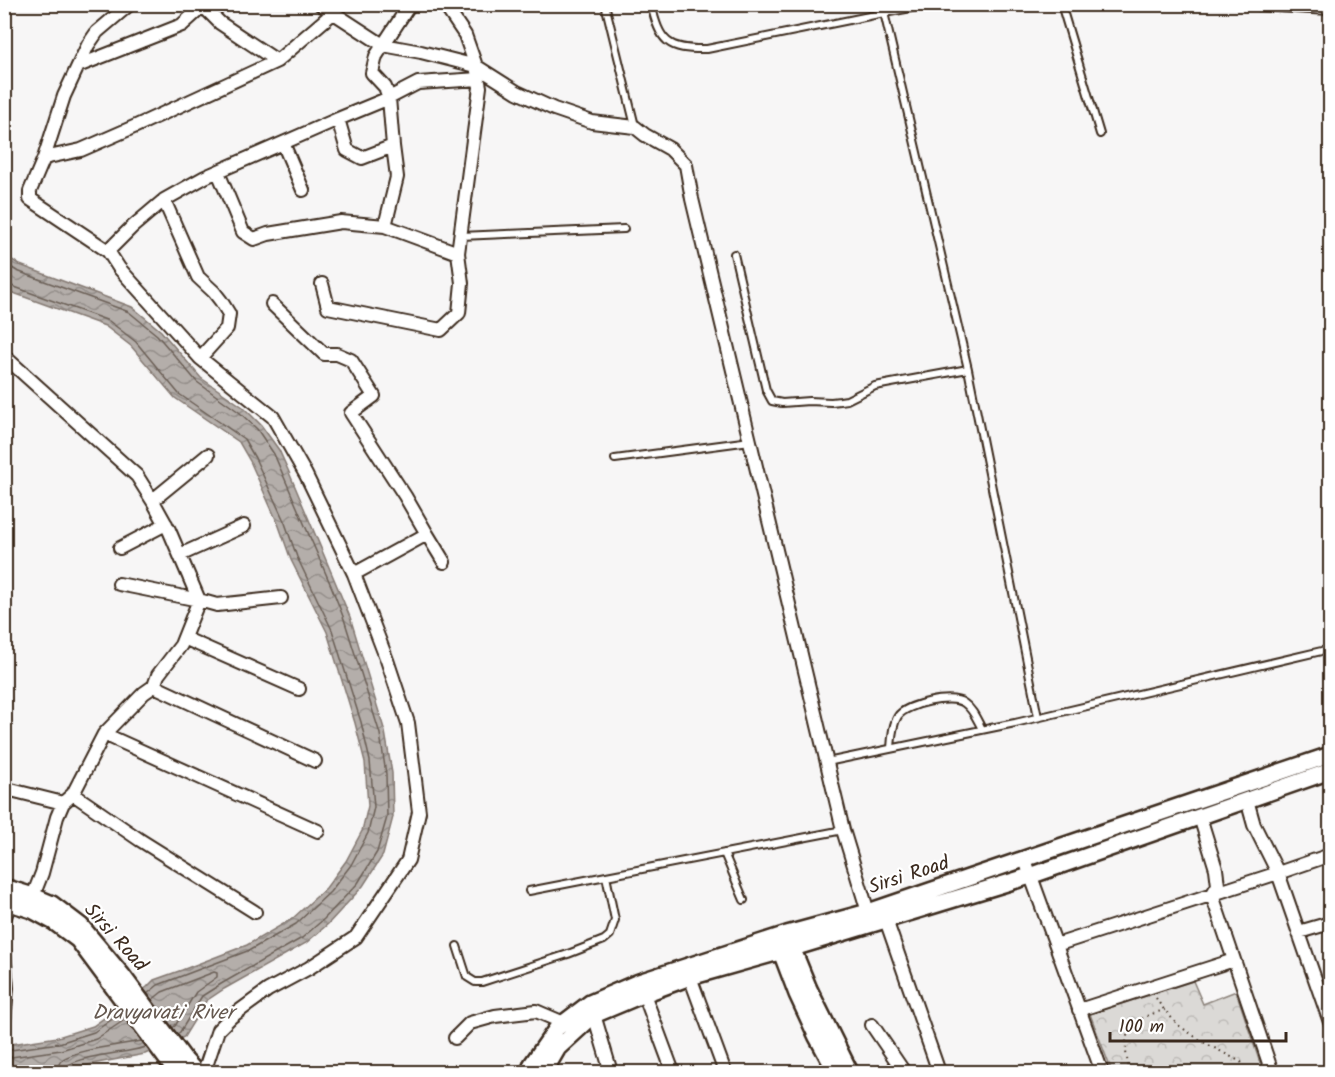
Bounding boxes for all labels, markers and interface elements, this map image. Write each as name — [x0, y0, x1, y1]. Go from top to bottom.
street label: Sirsi Road — [864, 848, 955, 904]
street label: Sirsi Road — [75, 896, 155, 980]
water label: Dravyavati River — [92, 997, 238, 1030]
scale bar — [1110, 1005, 1286, 1043]
text: 100 m — [1119, 1013, 1164, 1042]

